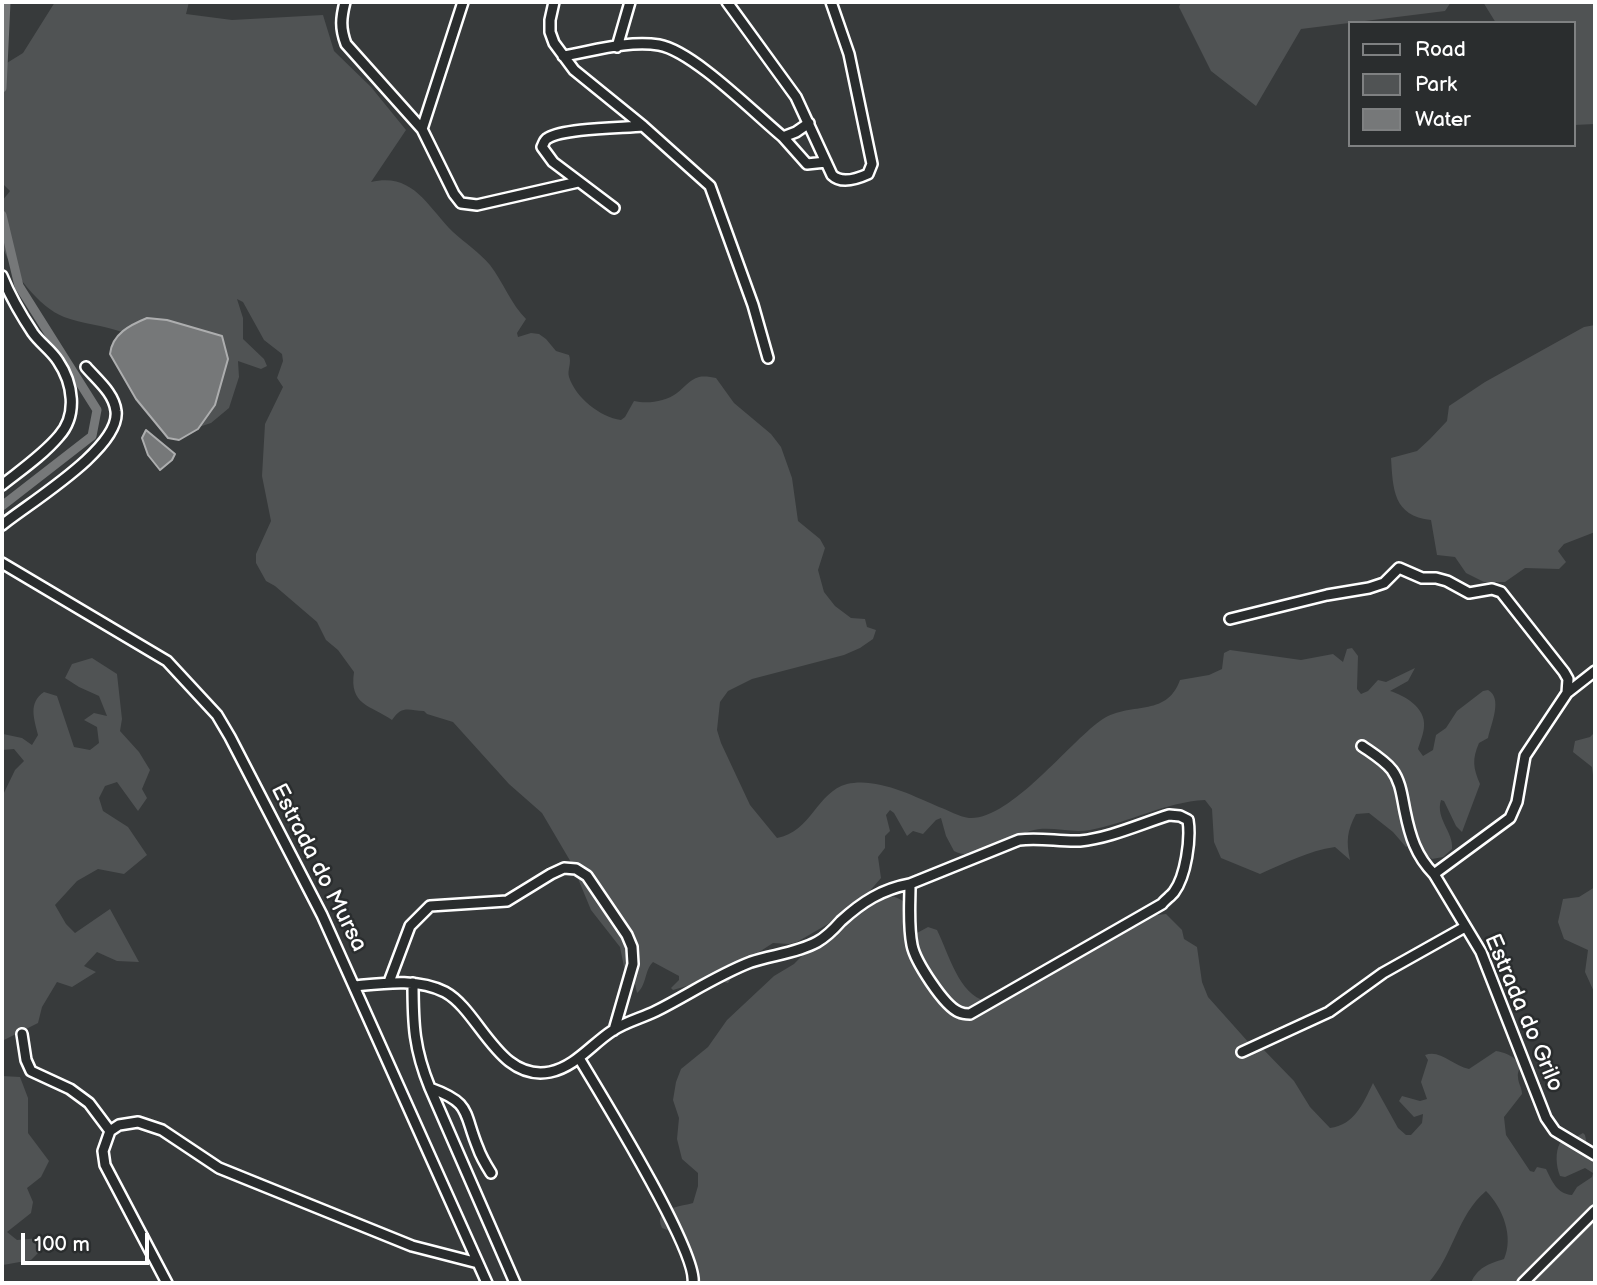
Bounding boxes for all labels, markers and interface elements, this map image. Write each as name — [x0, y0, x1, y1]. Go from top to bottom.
legend — [1348, 21, 1576, 147]
text: Road — [1415, 37, 1466, 62]
text: Park — [1415, 72, 1457, 97]
text: Water — [1415, 107, 1471, 132]
street label: Estrada do Mursa — [264, 779, 372, 957]
street label: Estrada do Grilo — [1477, 930, 1569, 1096]
scale bar — [24, 1218, 152, 1262]
text: 100 m — [34, 1232, 90, 1257]

